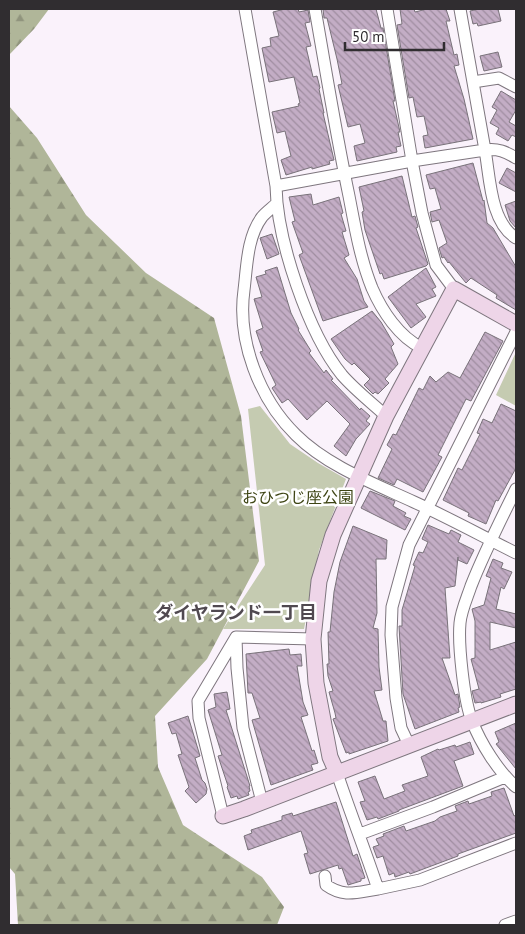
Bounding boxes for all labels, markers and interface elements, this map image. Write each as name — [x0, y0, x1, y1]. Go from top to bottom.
scale bar — [345, 20, 444, 52]
text: 50 m — [352, 27, 385, 46]
park label: おひつじ座公園 — [242, 487, 354, 507]
district label: ダイヤランド一丁目 — [155, 601, 317, 624]

